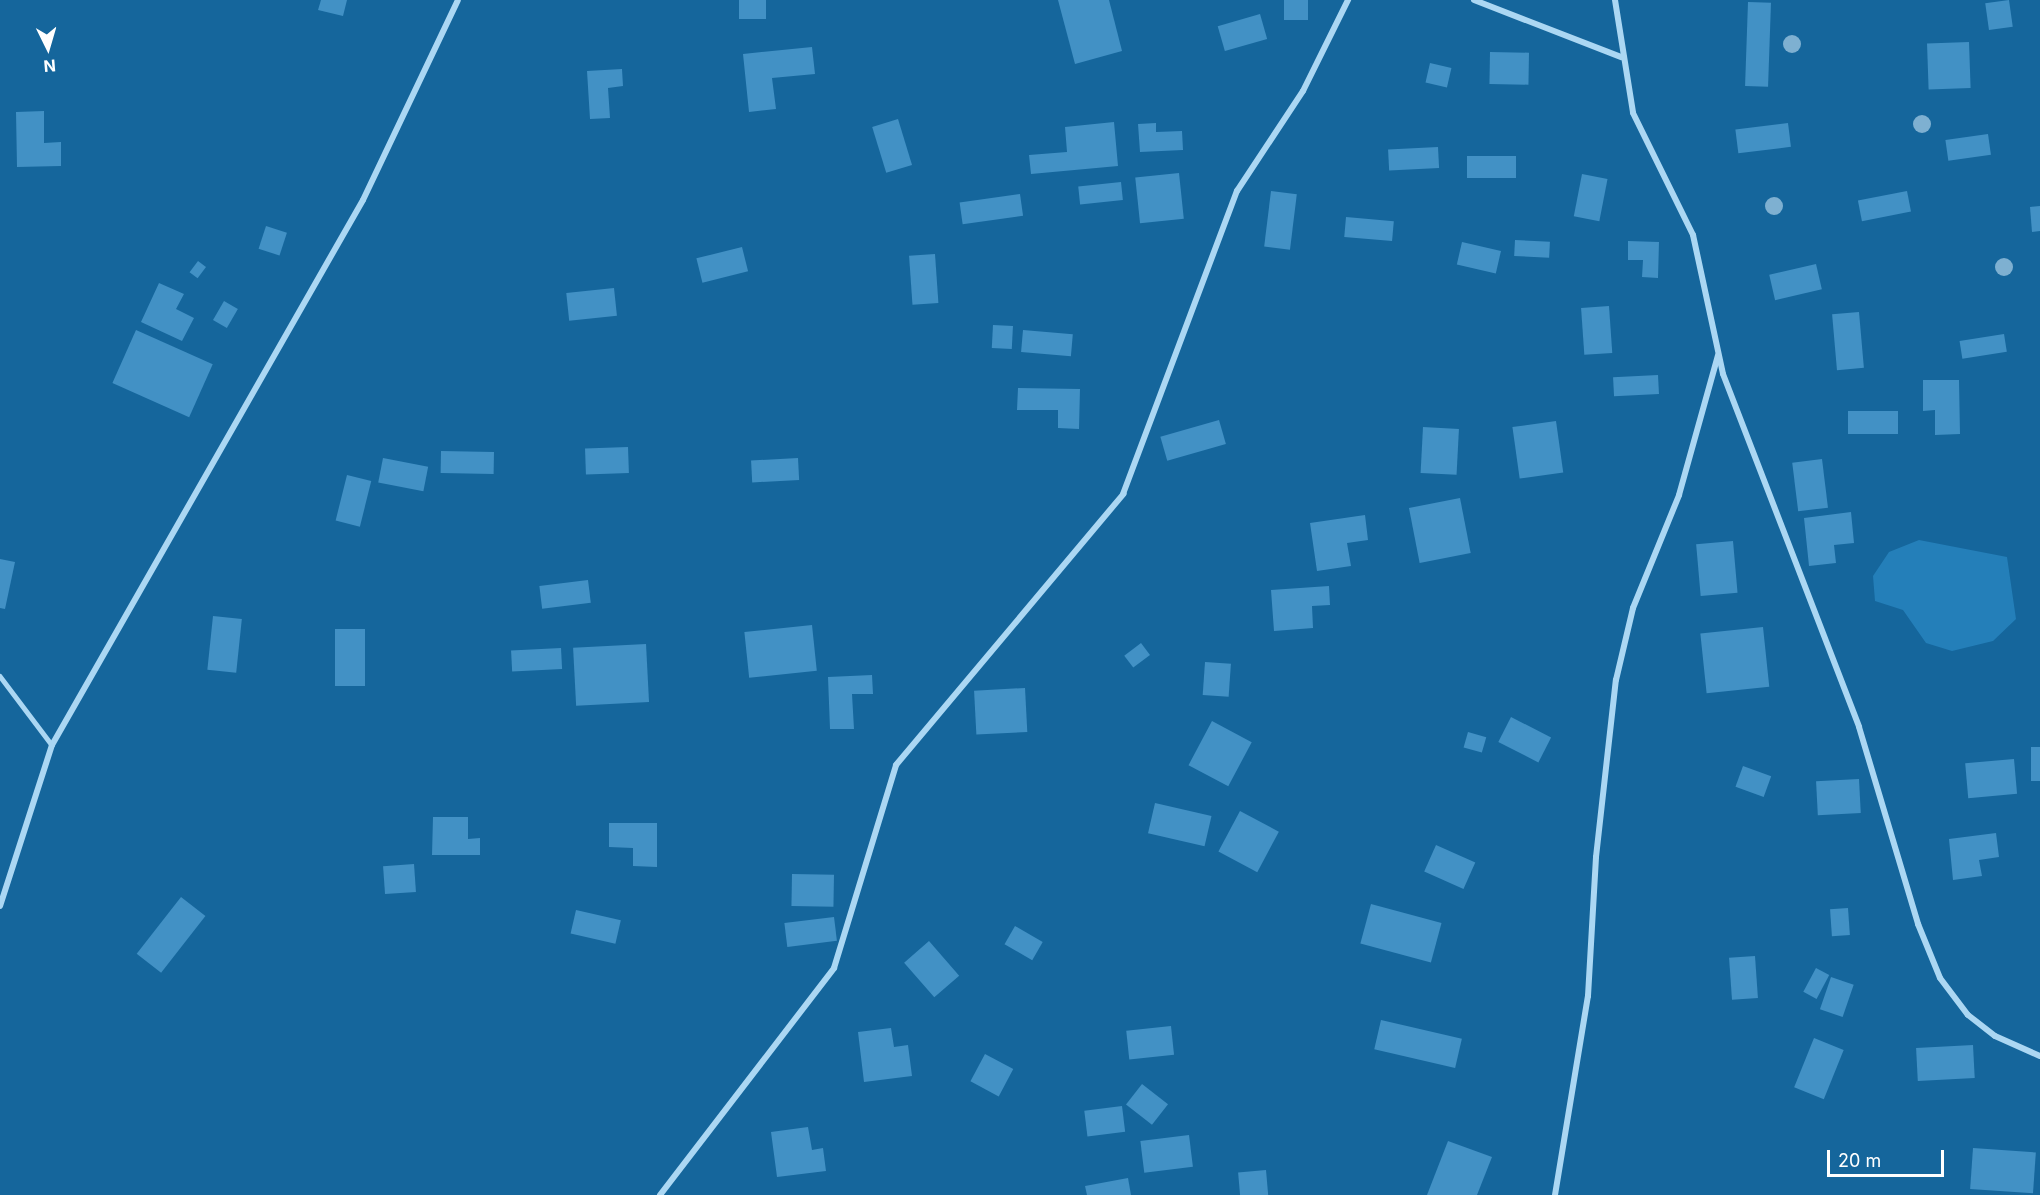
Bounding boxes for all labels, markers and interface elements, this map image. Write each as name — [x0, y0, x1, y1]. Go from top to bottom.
north arrow — [18, 18, 78, 78]
text: N — [43, 55, 57, 76]
scale bar — [1830, 1138, 1947, 1176]
text: 20 m — [1838, 1150, 1881, 1171]

